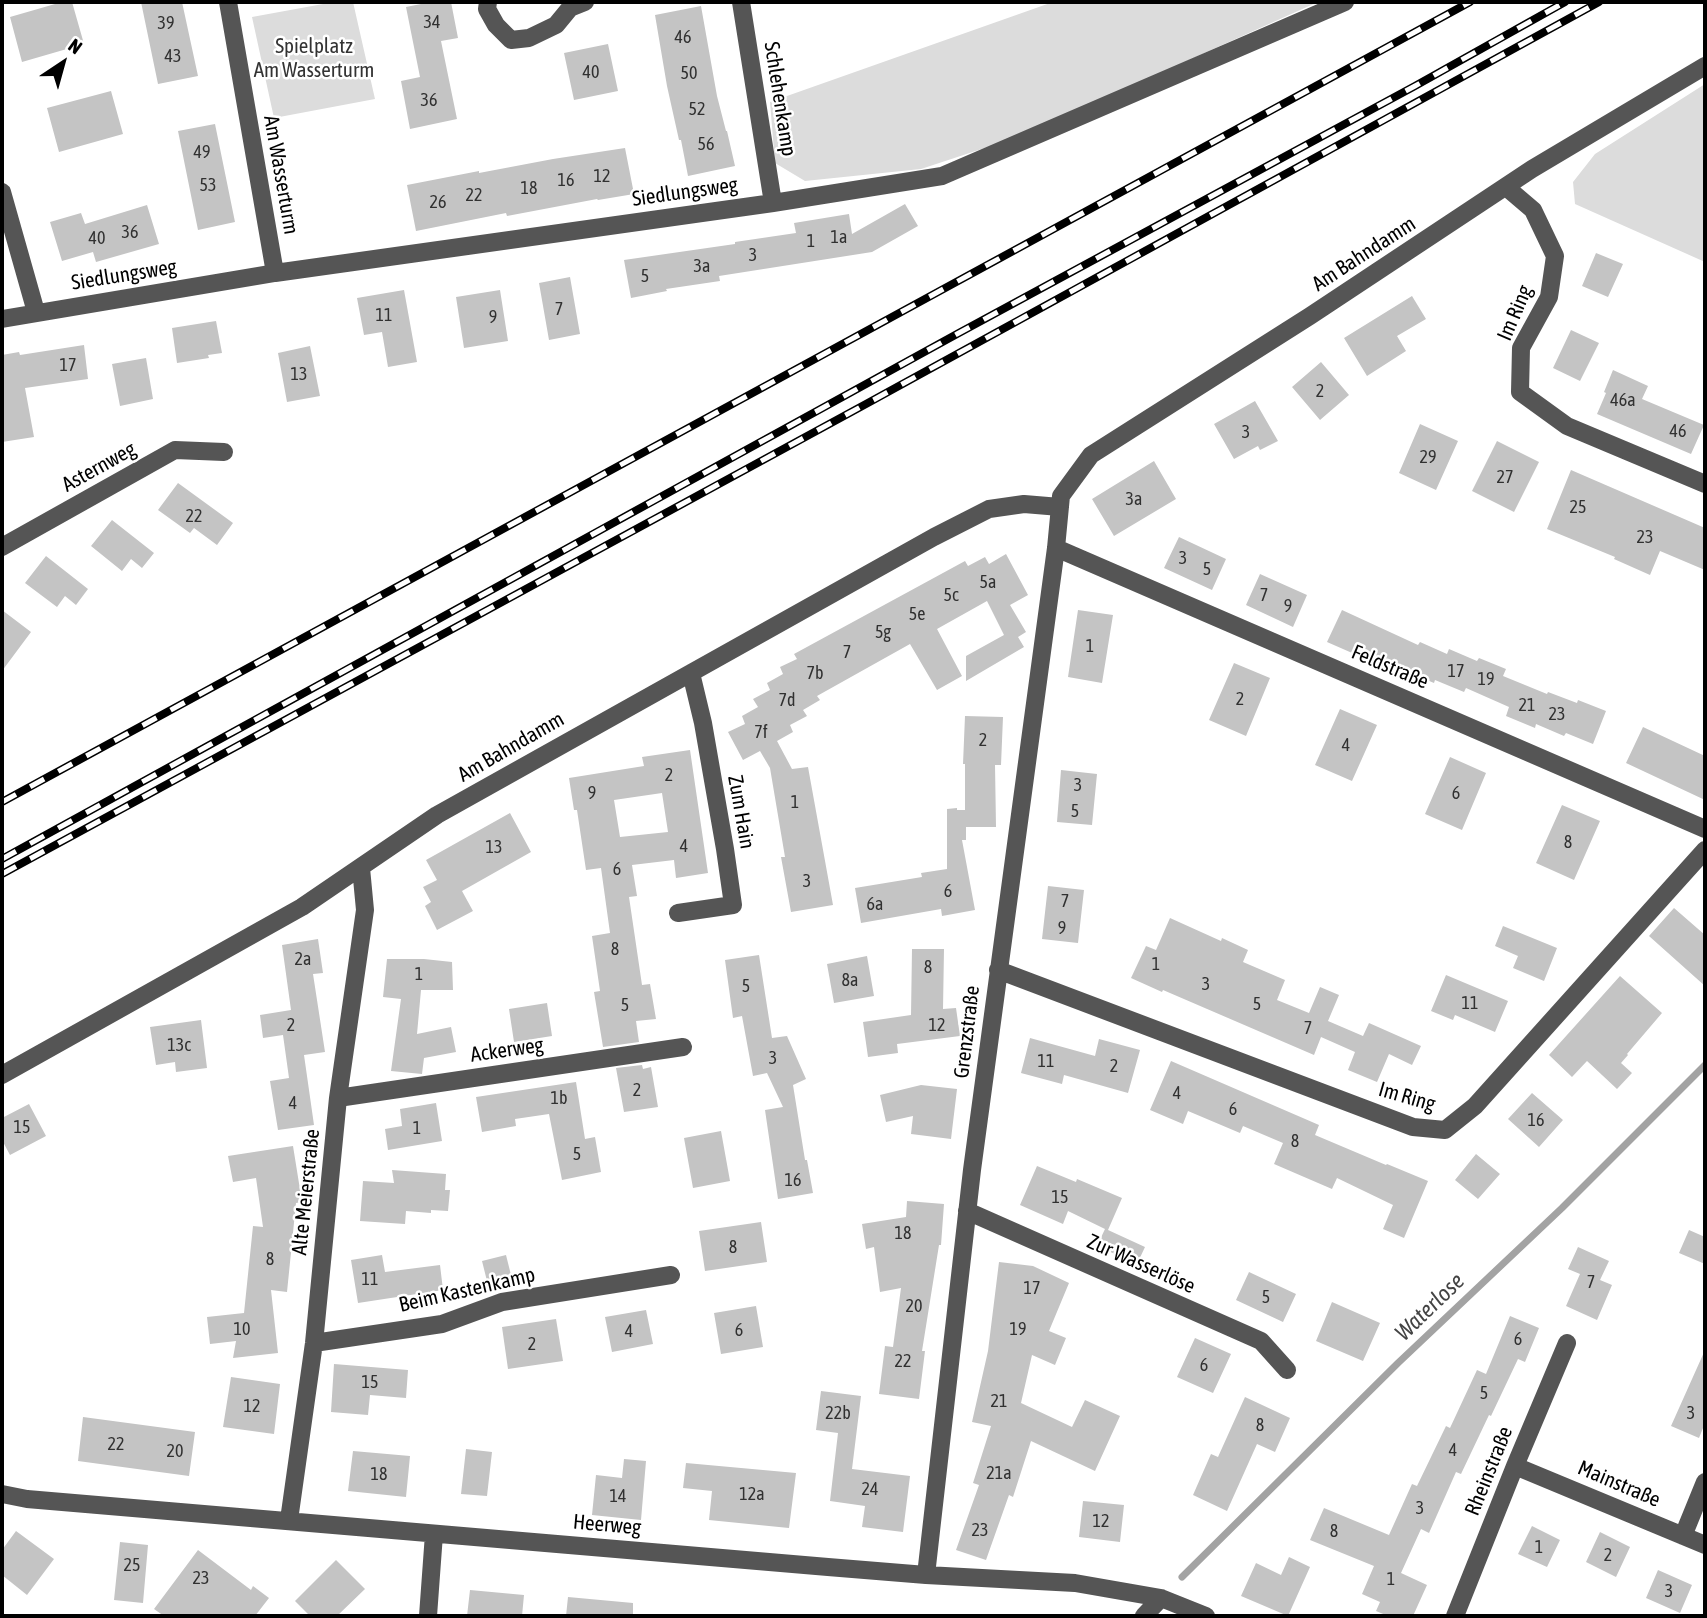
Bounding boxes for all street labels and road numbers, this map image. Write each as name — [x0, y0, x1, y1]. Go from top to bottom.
street label: Schlehenkamp — [759, 40, 801, 158]
street label: Am Wasserturm — [258, 113, 304, 237]
street label: Siedlungsweg — [631, 172, 739, 212]
street label: Am Bahndamm — [1308, 211, 1420, 297]
street label: Siedlungsweg — [70, 254, 178, 296]
street label: Im Ring — [1492, 281, 1538, 345]
street label: Asternweg — [58, 437, 140, 497]
street label: Feldstraße — [1348, 640, 1432, 694]
street label: Am Bahndamm — [453, 707, 569, 787]
street label: Zum Hain — [722, 773, 760, 851]
street label: Grenzstraße — [949, 984, 985, 1080]
street label: Ackerweg — [469, 1032, 545, 1068]
street label: Im Ring — [1376, 1077, 1438, 1117]
street label: Alte Meierstraße — [287, 1128, 325, 1256]
street label: Zur Wasserlöse — [1083, 1229, 1199, 1299]
street label: Beim Kastenkamp — [396, 1262, 538, 1318]
street label: Rheinstraße — [1460, 1423, 1518, 1519]
street label: Mainstraße — [1574, 1455, 1664, 1513]
street label: Heerweg — [572, 1509, 642, 1541]

